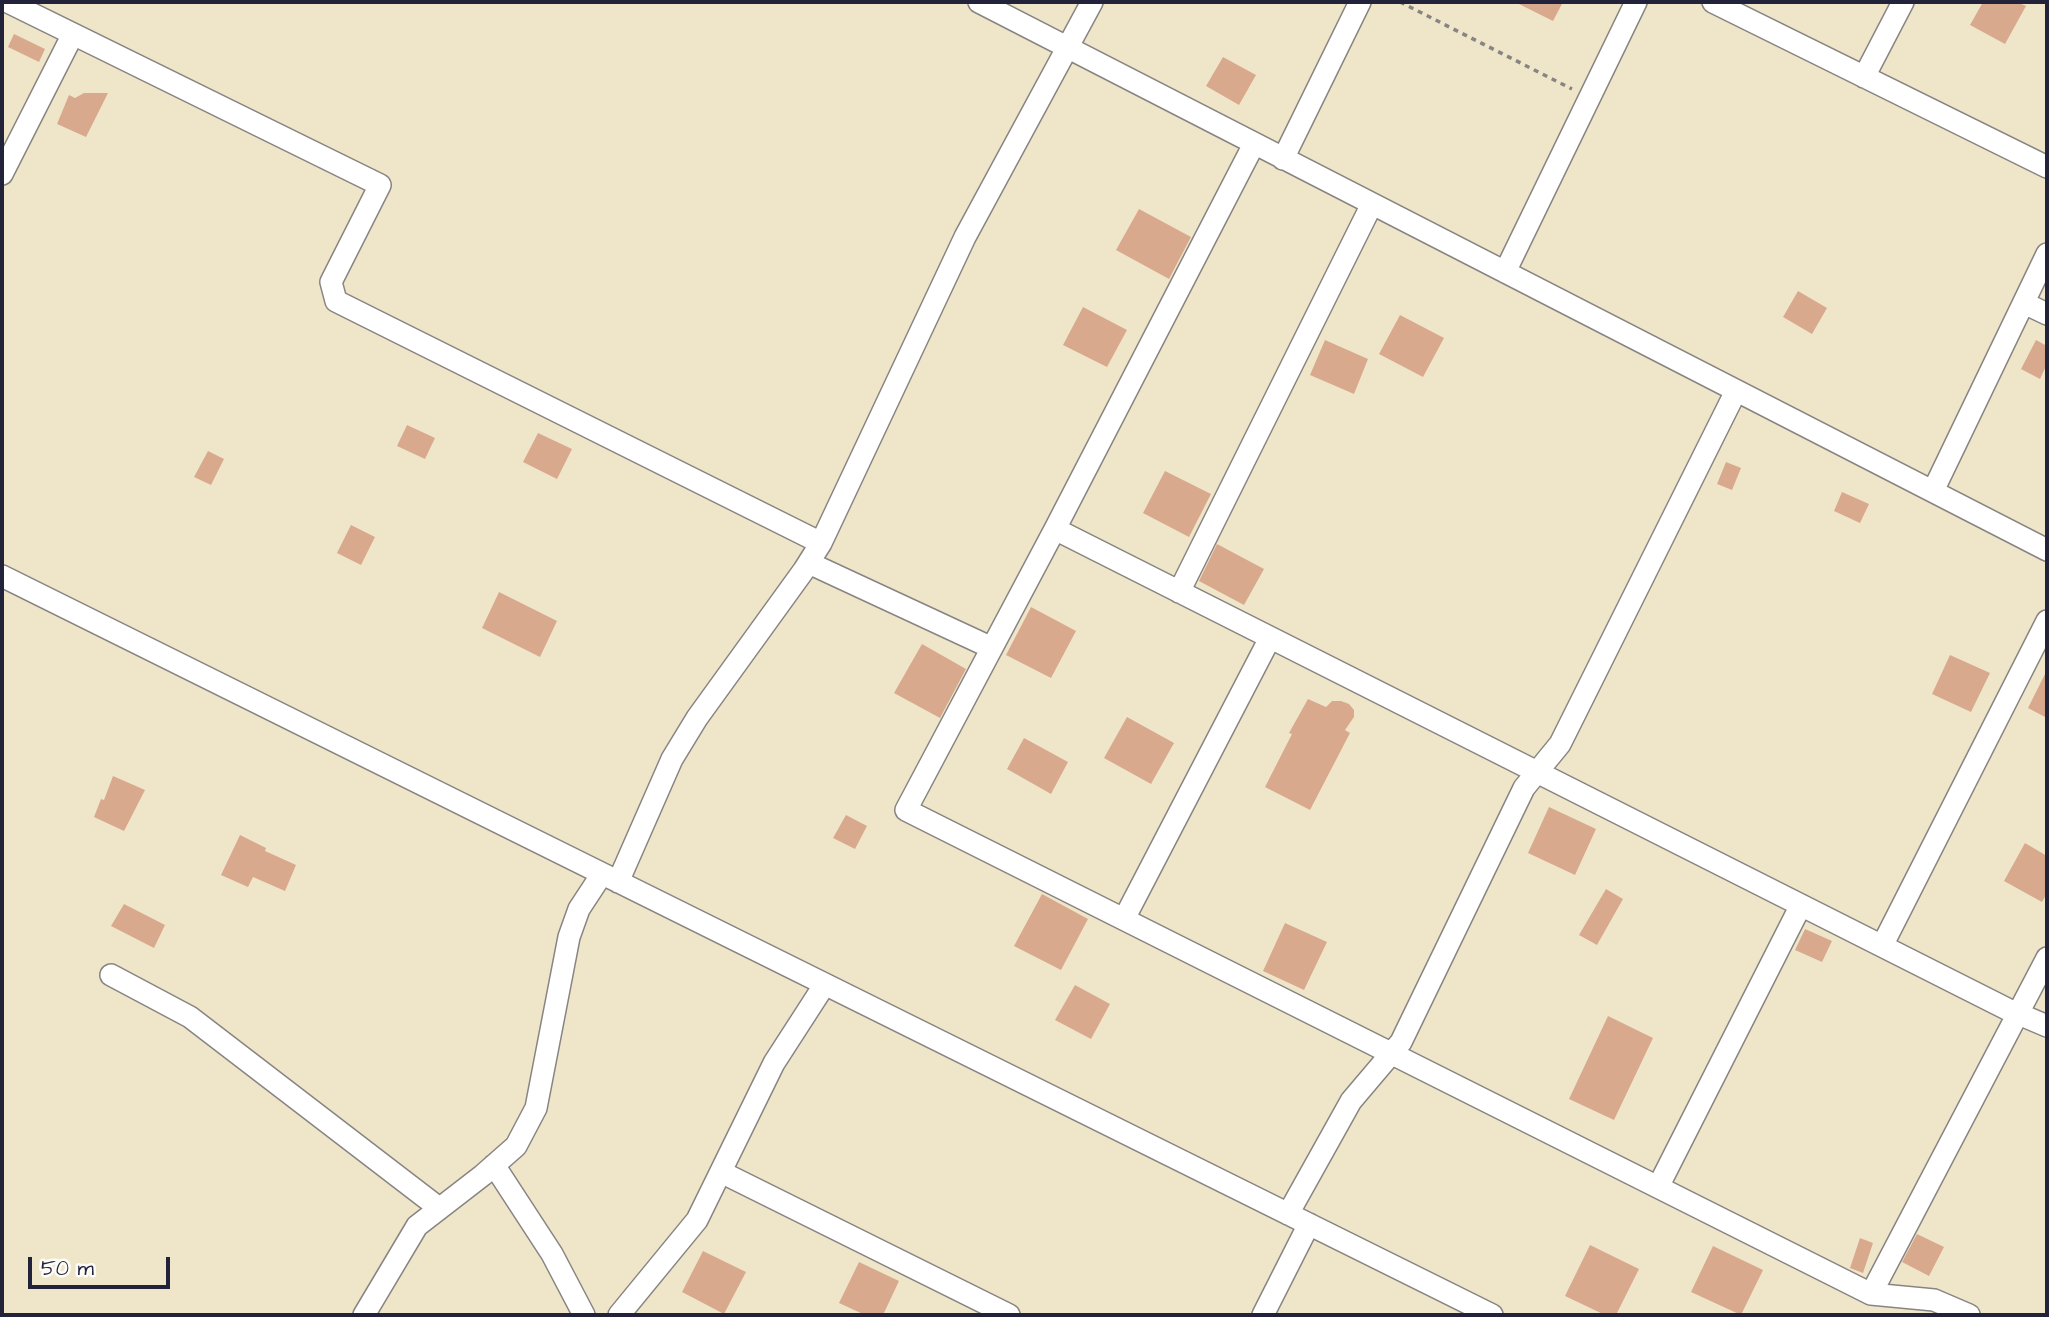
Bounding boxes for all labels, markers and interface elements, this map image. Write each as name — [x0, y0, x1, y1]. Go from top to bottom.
scale bar — [32, 1244, 173, 1288]
text: 50 m — [41, 1254, 94, 1283]

